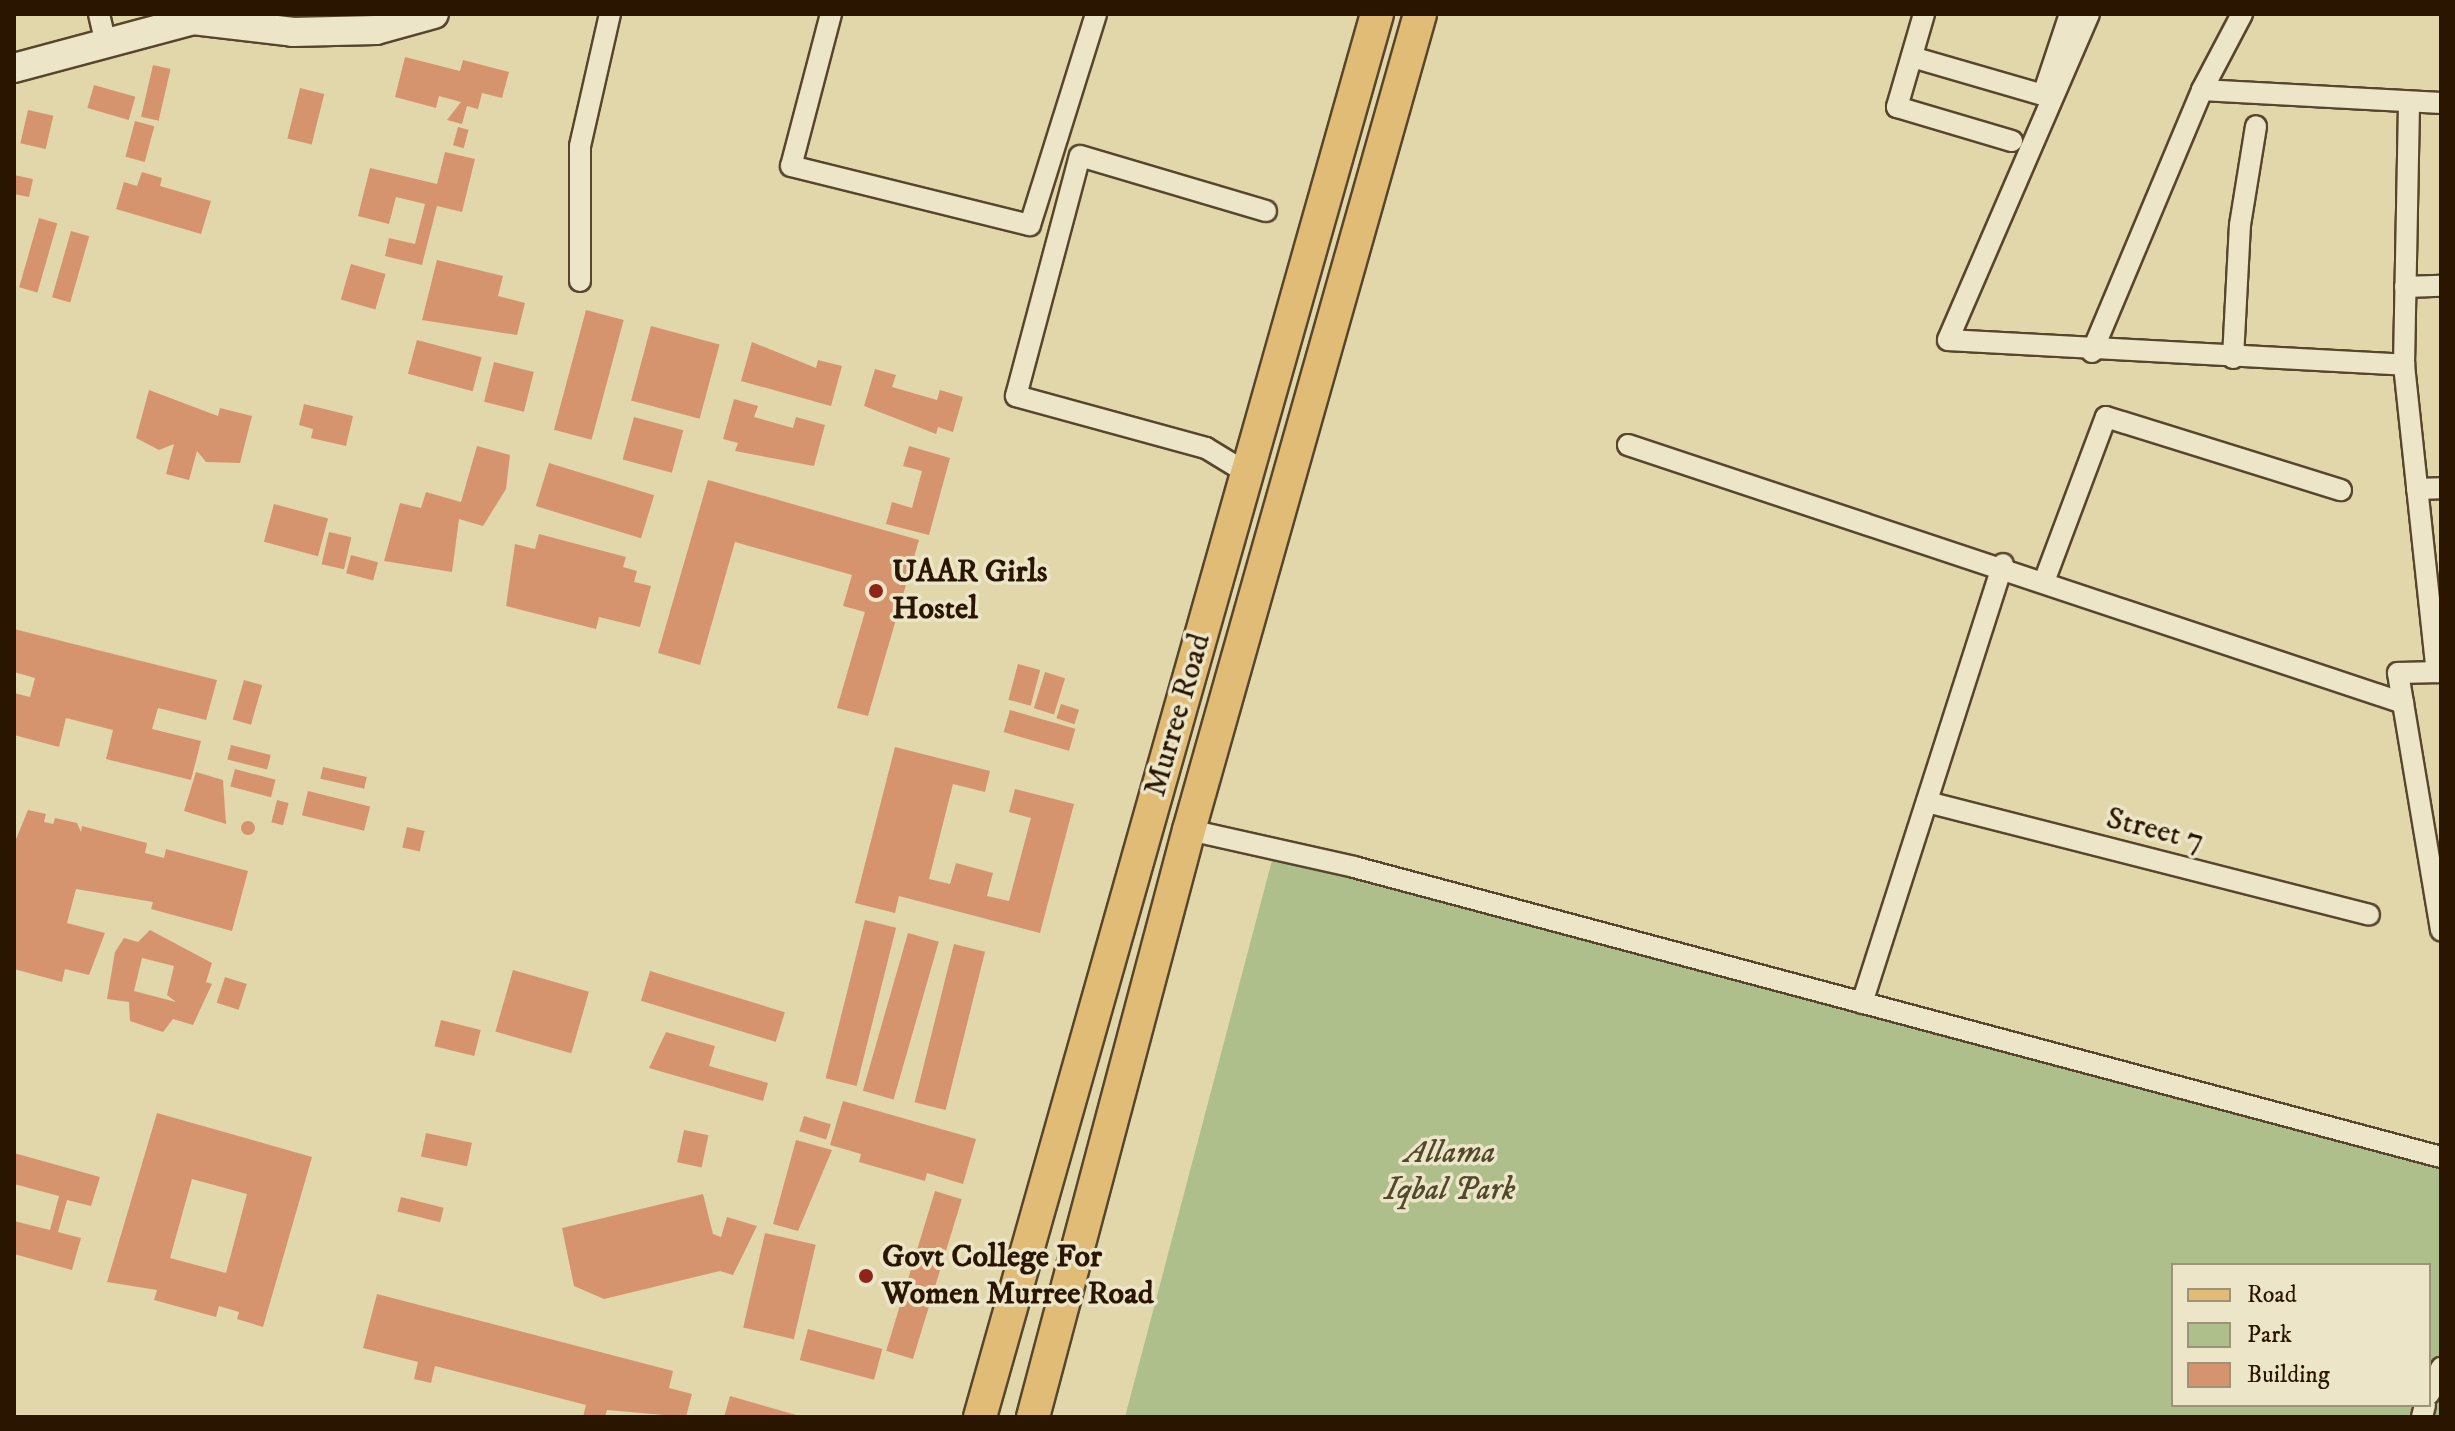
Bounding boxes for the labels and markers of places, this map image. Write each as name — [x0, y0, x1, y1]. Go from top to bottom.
place label: UAAR Girls Hostel — [892, 554, 1048, 629]
marker: UAAR Girls Hostel — [867, 582, 885, 600]
place label: Govt College For Women Murree Road — [882, 1239, 1154, 1314]
marker: Govt College For Women Murree Road — [857, 1267, 875, 1285]

